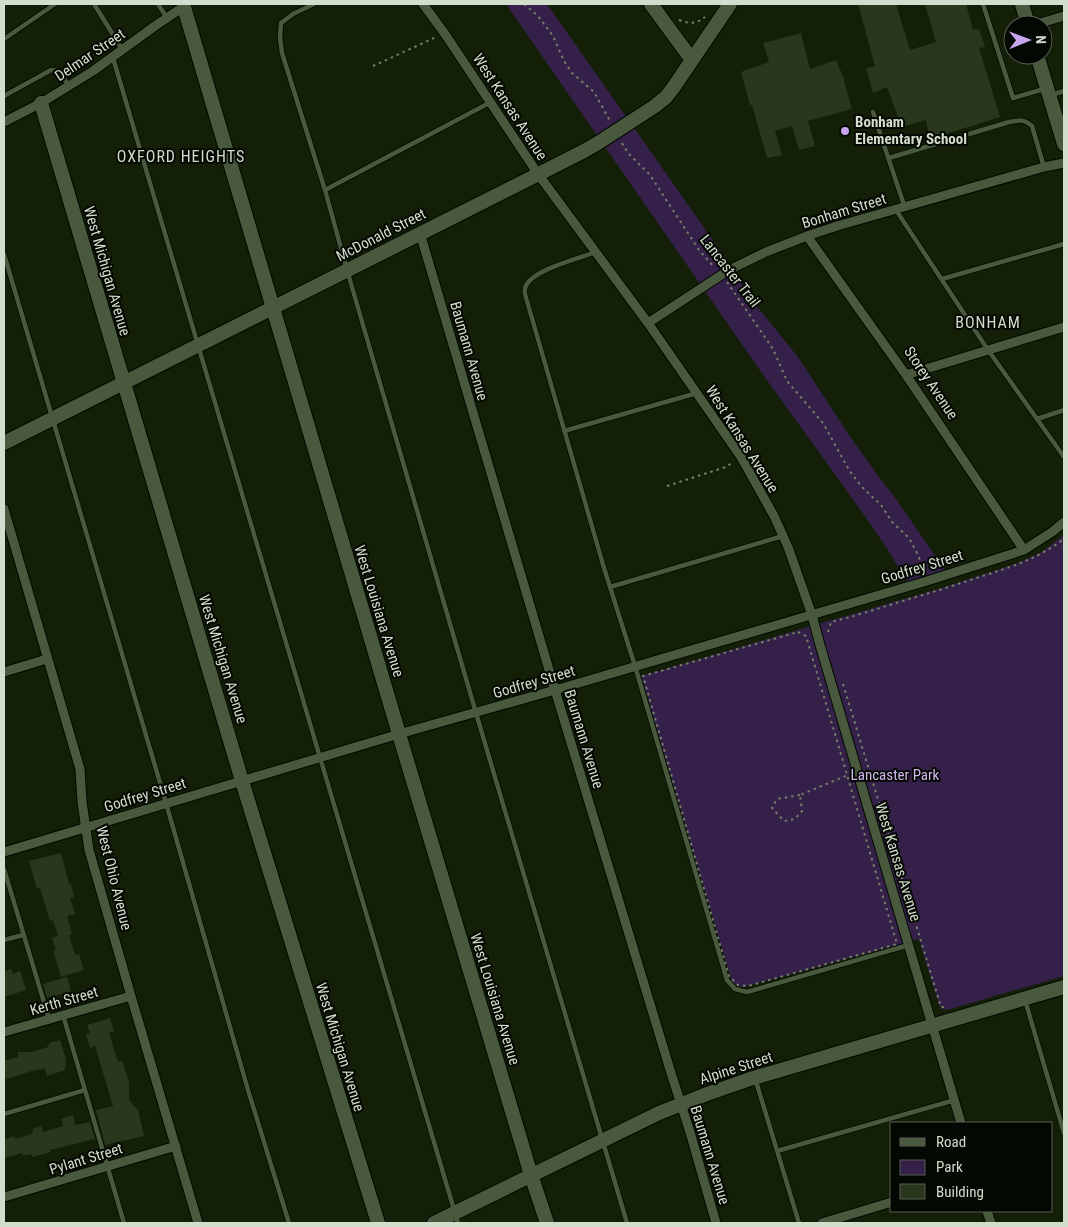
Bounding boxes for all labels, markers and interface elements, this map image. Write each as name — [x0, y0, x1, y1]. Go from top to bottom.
north arrow — [1003, 15, 1053, 65]
street label: Delmar Street — [52, 25, 128, 85]
text: N — [1033, 35, 1049, 44]
street label: West Kansas Avenue — [469, 50, 551, 164]
place label: Bonham Elementary School — [855, 113, 967, 148]
marker: Bonham Elementary School — [839, 125, 851, 137]
district label: OXFORD HEIGHTS — [117, 147, 245, 166]
street label: Bonham Street — [800, 190, 888, 232]
street label: West Michigan Avenue — [80, 204, 134, 338]
street label: McDonald Street — [333, 205, 429, 265]
street label: Lancaster Trail — [696, 231, 764, 311]
street label: Baumann Avenue — [446, 299, 492, 403]
district label: BONHAM — [955, 313, 1021, 332]
street label: Storey Avenue — [900, 343, 962, 423]
street label: West Kansas Avenue — [702, 382, 782, 496]
street label: West Louisiana Avenue — [350, 543, 408, 679]
street label: Godfrey Street — [879, 546, 965, 588]
street label: West Michigan Avenue — [195, 592, 251, 726]
street label: Godfrey Street — [491, 662, 577, 702]
street label: Baumann Avenue — [560, 687, 608, 791]
park label: Lancaster Park — [851, 766, 940, 784]
street label: Godfrey Street — [102, 774, 188, 816]
street label: West Kansas Avenue — [871, 801, 925, 923]
street label: West Ohio Avenue — [92, 824, 136, 932]
street label: West Louisiana Avenue — [466, 931, 524, 1067]
street label: West Michigan Avenue — [312, 980, 368, 1114]
street label: Kerth Street — [28, 983, 100, 1019]
street label: Alpine Street — [697, 1048, 775, 1088]
street label: Baumann Avenue — [686, 1103, 734, 1207]
legend — [890, 1122, 1053, 1212]
text: Road — [936, 1133, 966, 1151]
street label: Pylant Street — [47, 1139, 125, 1179]
text: Park — [936, 1158, 963, 1176]
text: Building — [936, 1183, 984, 1201]

